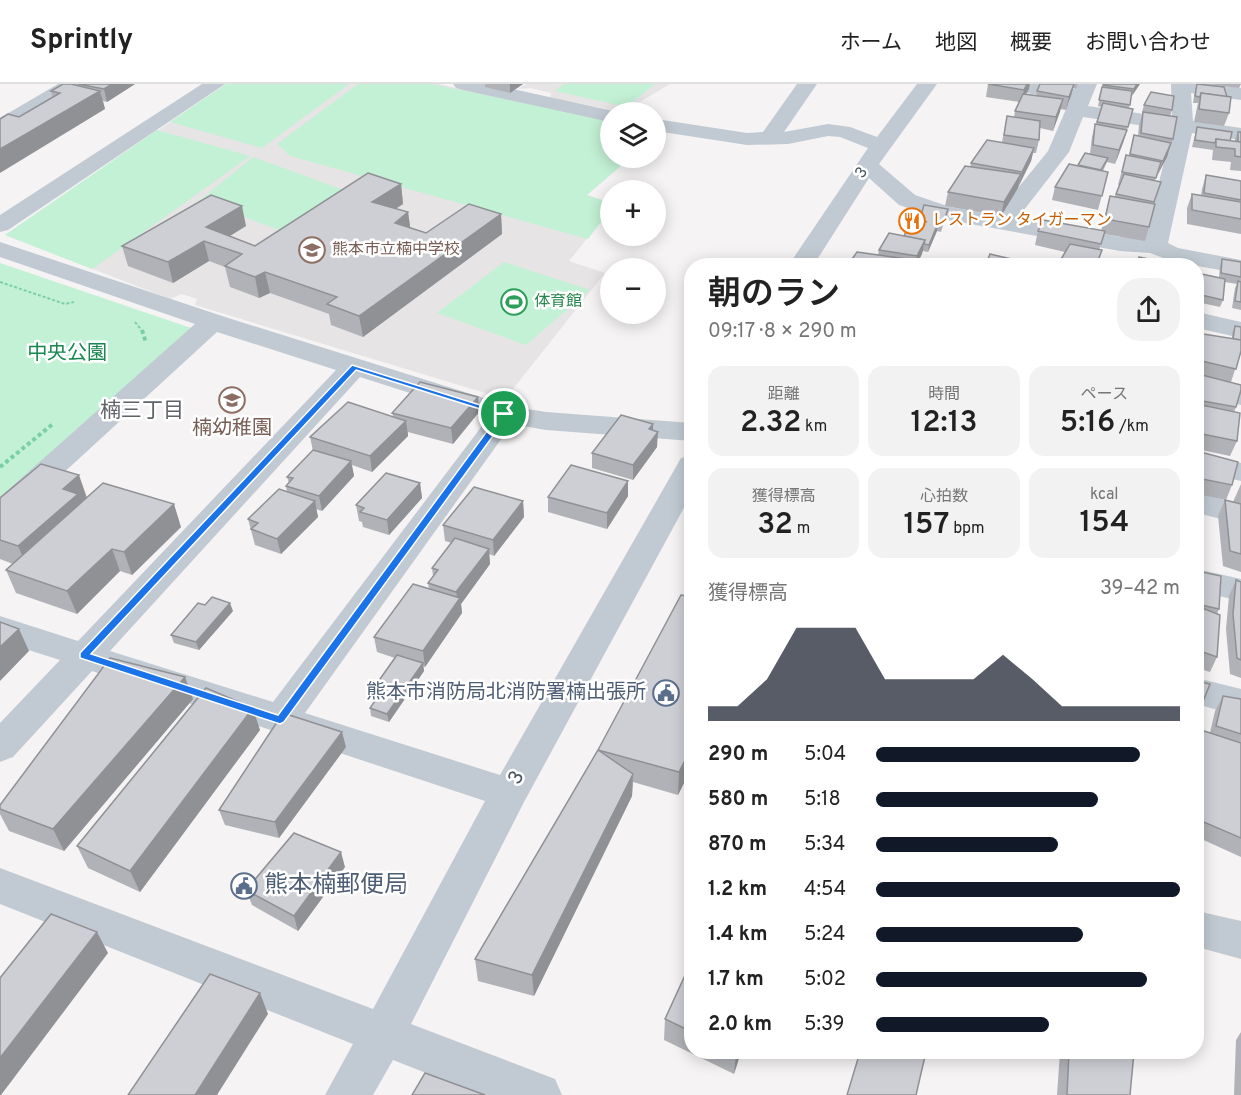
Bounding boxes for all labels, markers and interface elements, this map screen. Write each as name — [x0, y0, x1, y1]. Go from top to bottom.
text: Sprintly — [30, 23, 133, 59]
text: ホーム — [840, 30, 902, 57]
text: 地図 — [935, 30, 977, 57]
text: 概要 — [1010, 30, 1052, 57]
text: お問い合わせ — [1085, 30, 1211, 57]
map controls — [600, 102, 666, 324]
button: layers — [600, 102, 666, 168]
street label: 3 — [851, 163, 873, 183]
button: + — [600, 180, 666, 246]
restaurant icon: レストラン タイガーマン — [897, 206, 927, 236]
place label: レストラン タイガーマン — [932, 211, 1112, 231]
school or university icon: 熊本市立楠中学校 — [297, 235, 327, 265]
place label: 熊本市立楠中学校 — [332, 240, 460, 260]
button: − — [600, 258, 666, 324]
text: 朝のラン — [708, 275, 840, 317]
button: share — [1117, 278, 1180, 341]
sports icon: 体育館 — [499, 287, 529, 317]
place label: 体育館 — [534, 292, 582, 312]
text: 09:17 · 8 × 290 m — [708, 319, 857, 345]
park label: 中央公園 — [27, 341, 107, 367]
school or university icon: 楠幼稚園 — [217, 385, 247, 415]
text: 距離 — [768, 385, 800, 405]
text: 時間 — [928, 385, 960, 405]
text: ペース — [1081, 385, 1128, 405]
pin — [478, 388, 529, 439]
icon: arrive — [487, 397, 520, 430]
district label: 楠三丁目 — [100, 398, 184, 425]
text: 2.32 — [740, 405, 801, 442]
text: 12:13 — [911, 405, 977, 442]
text: 5:16 — [1060, 405, 1115, 442]
place label: 楠幼稚園 — [192, 416, 272, 442]
text: km — [801, 417, 827, 437]
text: /km — [1115, 417, 1149, 437]
text: kcal — [1090, 485, 1119, 505]
text: 獲得標高 — [752, 487, 816, 507]
text: 心拍数 — [920, 487, 968, 507]
text: 154 — [1079, 505, 1129, 542]
text: 32 — [757, 507, 793, 544]
text: 157 — [903, 507, 949, 544]
text: m — [793, 519, 810, 539]
text: bpm — [949, 519, 985, 539]
text: 39–42 m — [1100, 576, 1180, 602]
text: 獲得標高 — [708, 581, 788, 607]
public building icon: 熊本市消防局北消防署楠出張所 — [651, 678, 681, 708]
place label: 熊本市消防局北消防署楠出張所 — [366, 680, 646, 706]
text: 290 m — [708, 742, 768, 768]
text: 5:04 — [804, 742, 846, 768]
street label: 3 — [503, 766, 531, 790]
text: 580 m — [708, 787, 768, 813]
text: 5:18 — [804, 787, 841, 813]
text: 870 m — [708, 832, 767, 858]
text: 5:34 — [804, 832, 845, 858]
public building icon: 熊本楠郵便局 — [229, 871, 259, 901]
place label: 熊本楠郵便局 — [264, 871, 408, 901]
text: 1.2 km — [708, 877, 767, 903]
text: 4:54 — [804, 877, 846, 903]
text: 1.4 km — [708, 922, 768, 948]
text: 5:24 — [804, 922, 845, 948]
text: 1.7 km — [708, 967, 764, 993]
text: 5:02 — [804, 967, 846, 993]
text: 2.0 km — [708, 1012, 772, 1038]
text: 5:39 — [804, 1012, 845, 1038]

